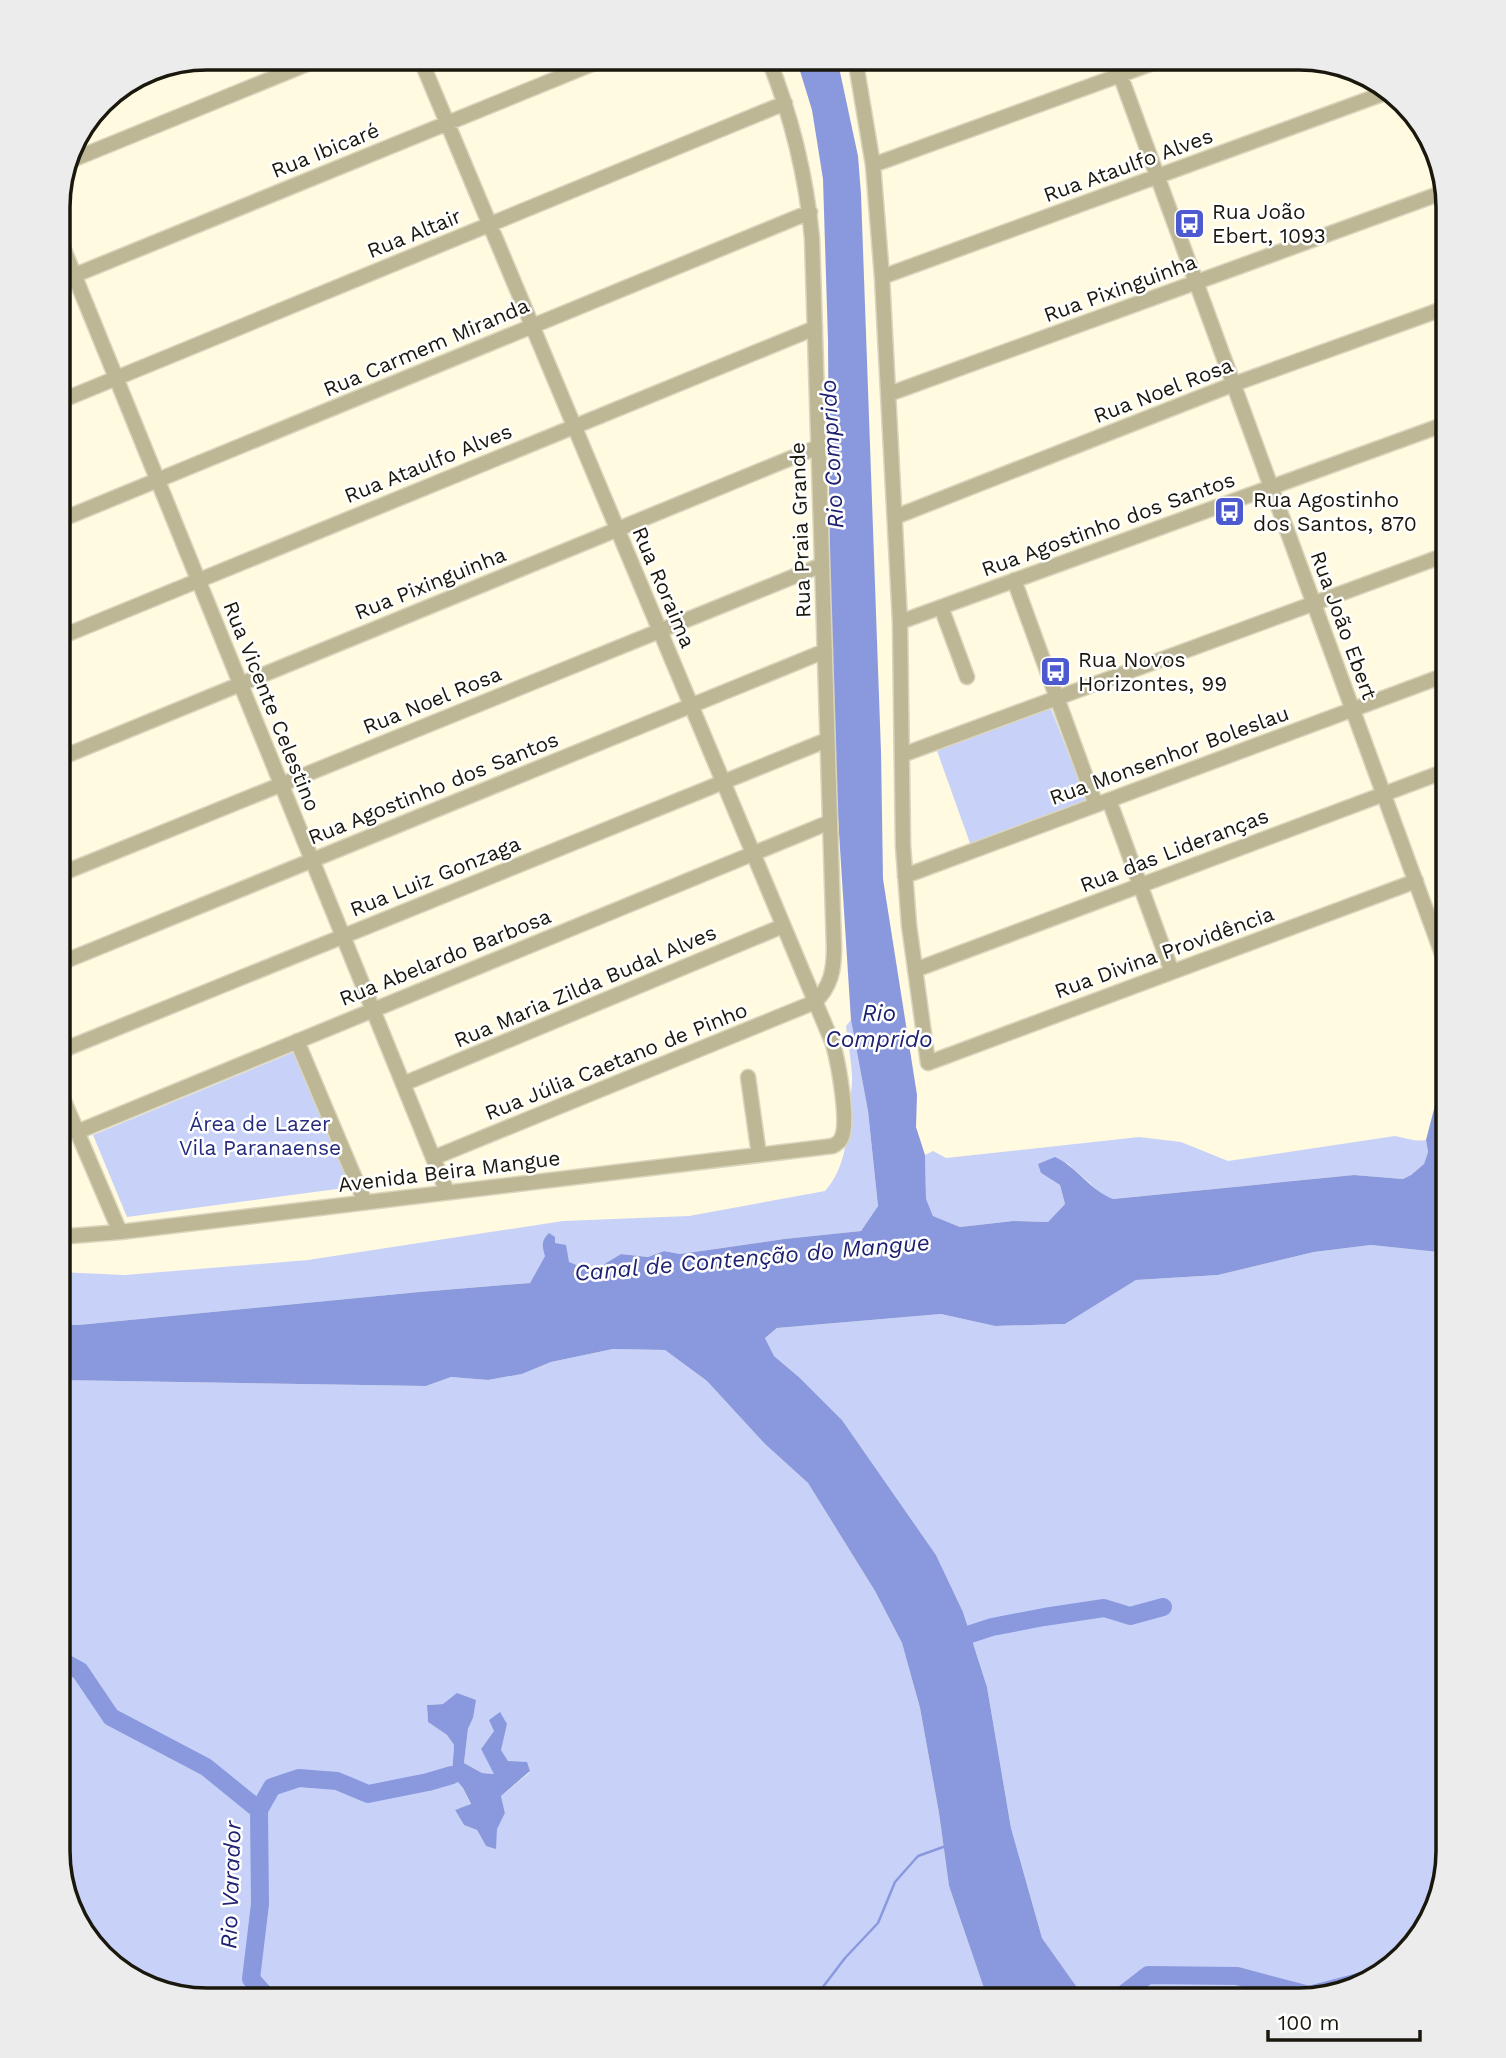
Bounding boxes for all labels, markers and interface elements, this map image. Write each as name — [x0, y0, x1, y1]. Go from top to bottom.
street label: Rua Ibicaré — [267, 117, 383, 183]
street label: Rua Ataulfo Alves — [1040, 123, 1216, 207]
place label: Rua João Ebert, 1093 — [1212, 199, 1326, 248]
street label: Rua Altair — [363, 203, 465, 263]
bus stop icon: Rua João Ebert, 1093 — [1172, 206, 1206, 240]
street label: Rua Pixinguinha — [1040, 249, 1200, 327]
street label: Rua Carmem Miranda — [319, 292, 533, 402]
street label: Rua Noel Rosa — [1090, 352, 1236, 428]
water label: Rio Comprido — [815, 379, 849, 529]
street label: Rua Ataulfo Alves — [341, 418, 515, 508]
street label: Rua Praia Grande — [784, 442, 816, 618]
street label: Rua Agostinho dos Santos — [978, 466, 1238, 582]
place label: Rua Agostinho dos Santos, 870 — [1253, 487, 1417, 536]
bus stop icon: Rua Agostinho dos Santos, 870 — [1213, 494, 1247, 528]
street label: Rua Roraima — [627, 523, 701, 651]
street label: Rua Pixinguinha — [351, 541, 509, 625]
street label: Rua João Ebert — [1306, 547, 1383, 703]
street label: Rua Vicente Celestino — [218, 597, 326, 815]
place label: Rua Novos Horizontes, 99 — [1078, 647, 1227, 696]
bus stop icon: Rua Novos Horizontes, 99 — [1038, 654, 1072, 688]
street label: Rua Noel Rosa — [359, 661, 505, 739]
street label: Rua Monsenhor Boleslau — [1046, 700, 1292, 810]
street label: Rua Agostinho dos Santos — [304, 726, 562, 850]
street label: Rua das Lideranças — [1076, 803, 1272, 897]
street label: Rua Luiz Gonzaga — [346, 830, 524, 922]
street label: Rua Divina Providência — [1051, 901, 1277, 1003]
street label: Rua Abelardo Barbosa — [336, 903, 555, 1011]
street label: Rua Maria Zilda Budal Alves — [450, 919, 720, 1053]
street label: Rua Júlia Caetano de Pinho — [481, 997, 751, 1125]
water label: Rio Comprido — [825, 1000, 933, 1053]
park label: Área de Lazer Vila Paranaense — [179, 1111, 341, 1160]
street label: Avenida Beira Mangue — [336, 1145, 562, 1197]
water label: Canal de Contenção do Mangue — [573, 1229, 931, 1287]
water label: Rio Varador — [215, 1819, 247, 1950]
scale bar — [1268, 1998, 1420, 2042]
text: 100 m — [1278, 2010, 1340, 2035]

